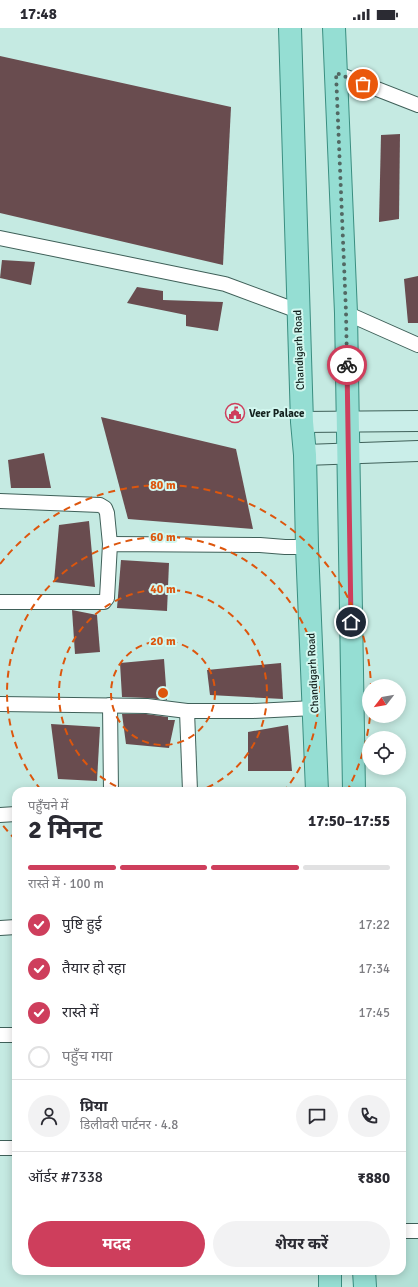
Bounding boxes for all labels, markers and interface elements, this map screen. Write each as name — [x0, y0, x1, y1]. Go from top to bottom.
text: 17:48 — [20, 5, 57, 23]
pin — [346, 67, 380, 101]
icon: bag — [352, 73, 374, 95]
street label: Chandigarh Road — [291, 309, 307, 390]
courier — [327, 345, 367, 385]
icon: bike — [336, 354, 358, 376]
public building icon: Veer Palace — [224, 402, 246, 424]
place label: Veer Palace — [249, 407, 305, 420]
text: 80 m — [150, 478, 176, 493]
text: 60 m — [150, 530, 176, 545]
text: 40 m — [150, 582, 176, 597]
pin — [334, 605, 368, 639]
icon: home — [340, 611, 362, 633]
street label: Chandigarh Road — [304, 632, 322, 713]
text: 20 m — [150, 634, 176, 649]
north arrow — [362, 679, 406, 723]
map controls — [362, 679, 406, 775]
centre of rings — [156, 686, 170, 700]
button: locate — [362, 731, 406, 775]
text: पहुँचने में — [28, 798, 68, 814]
text: 17:50–17:55 — [308, 812, 390, 830]
text: 2 मिनट — [28, 814, 102, 846]
text: रास्ते में · 100 m — [28, 876, 104, 892]
icon: check — [28, 914, 50, 936]
text: पुष्टि हुई — [62, 915, 102, 933]
text: 17:22 — [358, 917, 390, 933]
icon: check — [28, 958, 50, 980]
text: तैयार हो रहा — [62, 959, 126, 977]
text: 17:34 — [358, 961, 390, 977]
icon: check — [28, 1002, 50, 1024]
text: रास्ते में — [62, 1003, 99, 1021]
text: 17:45 — [358, 1005, 390, 1021]
text: पहुँच गया — [62, 1047, 112, 1065]
button: person — [28, 1095, 70, 1137]
button: chat — [296, 1095, 338, 1137]
button: phone — [348, 1095, 390, 1137]
text: प्रिया — [80, 1097, 108, 1115]
text: डिलीवरी पार्टनर · 4.8 — [80, 1117, 178, 1133]
text: ऑर्डर #7338 — [28, 1168, 103, 1186]
text: ₹880 — [358, 1169, 390, 1187]
button: मदद — [28, 1221, 205, 1267]
button: शेयर करें — [213, 1221, 390, 1267]

